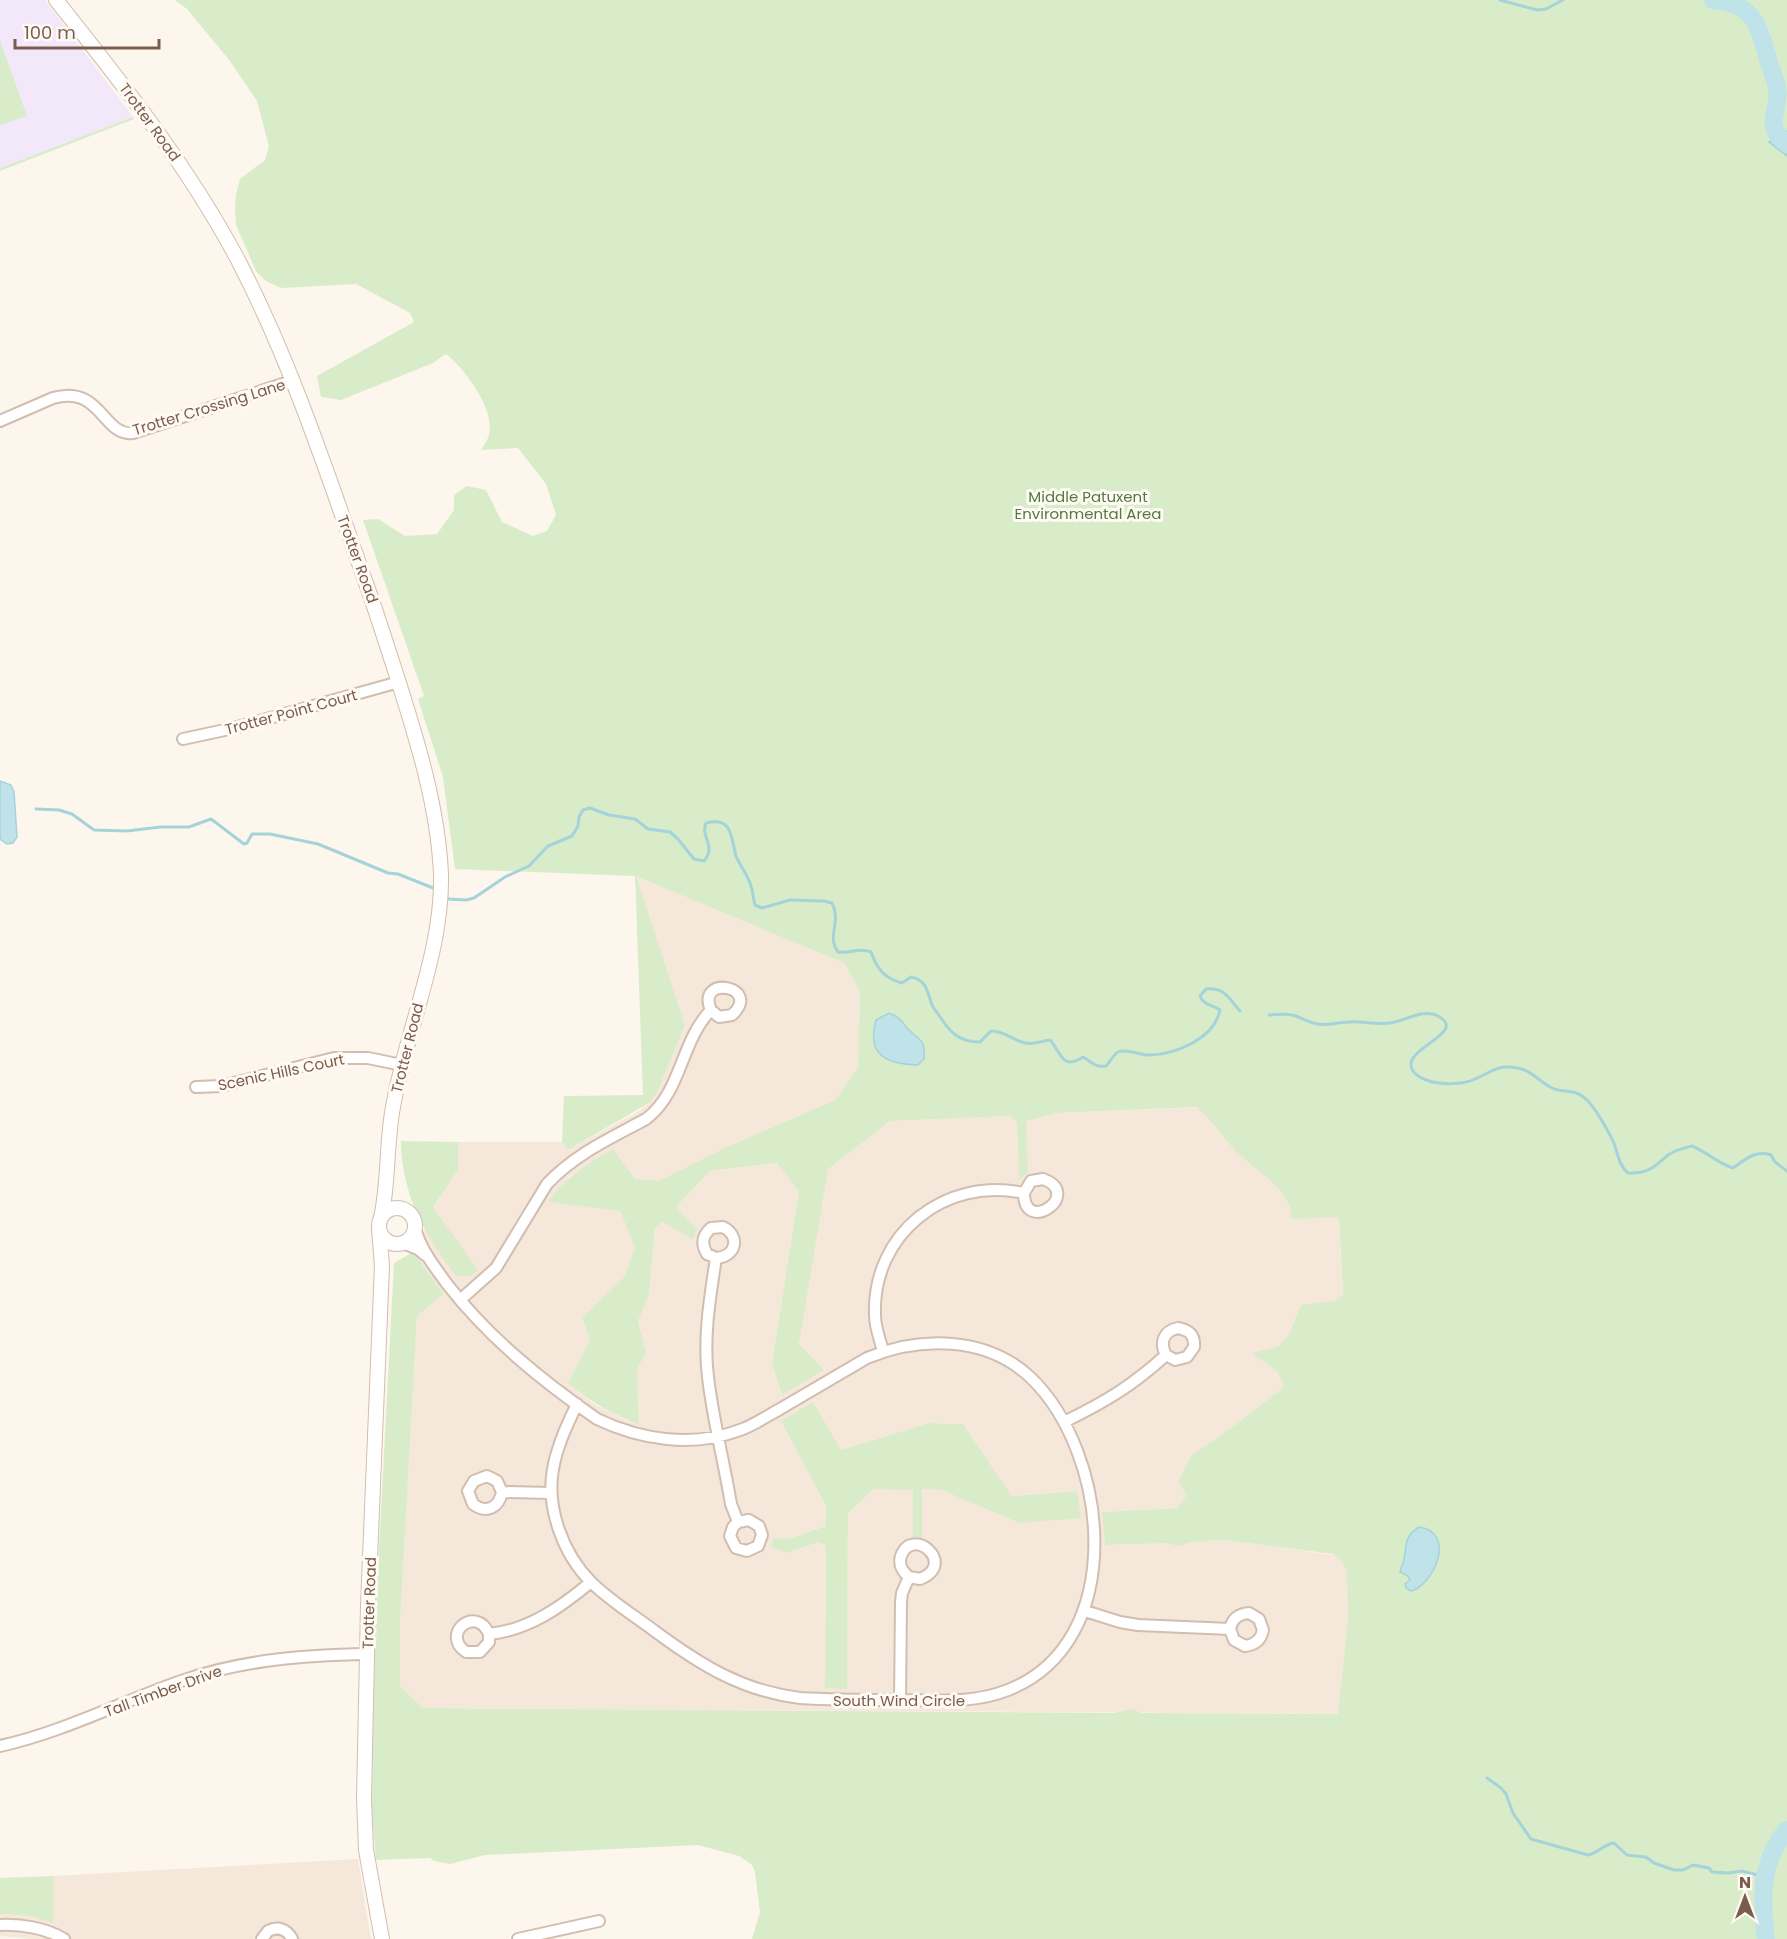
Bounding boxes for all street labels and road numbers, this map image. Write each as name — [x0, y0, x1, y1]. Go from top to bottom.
street label: Trotter Road — [114, 79, 186, 165]
street label: Trotter Crossing Lane — [130, 374, 288, 440]
street label: Trotter Road — [332, 512, 384, 606]
street label: Trotter Point Court — [223, 684, 359, 740]
street label: Trotter Road — [386, 1001, 428, 1095]
street label: Scenic Hills Court — [216, 1048, 346, 1096]
street label: Trotter Road — [357, 1557, 381, 1649]
street label: Tall Timber Drive — [101, 1660, 225, 1722]
street label: South Wind Circle — [833, 1690, 965, 1711]

